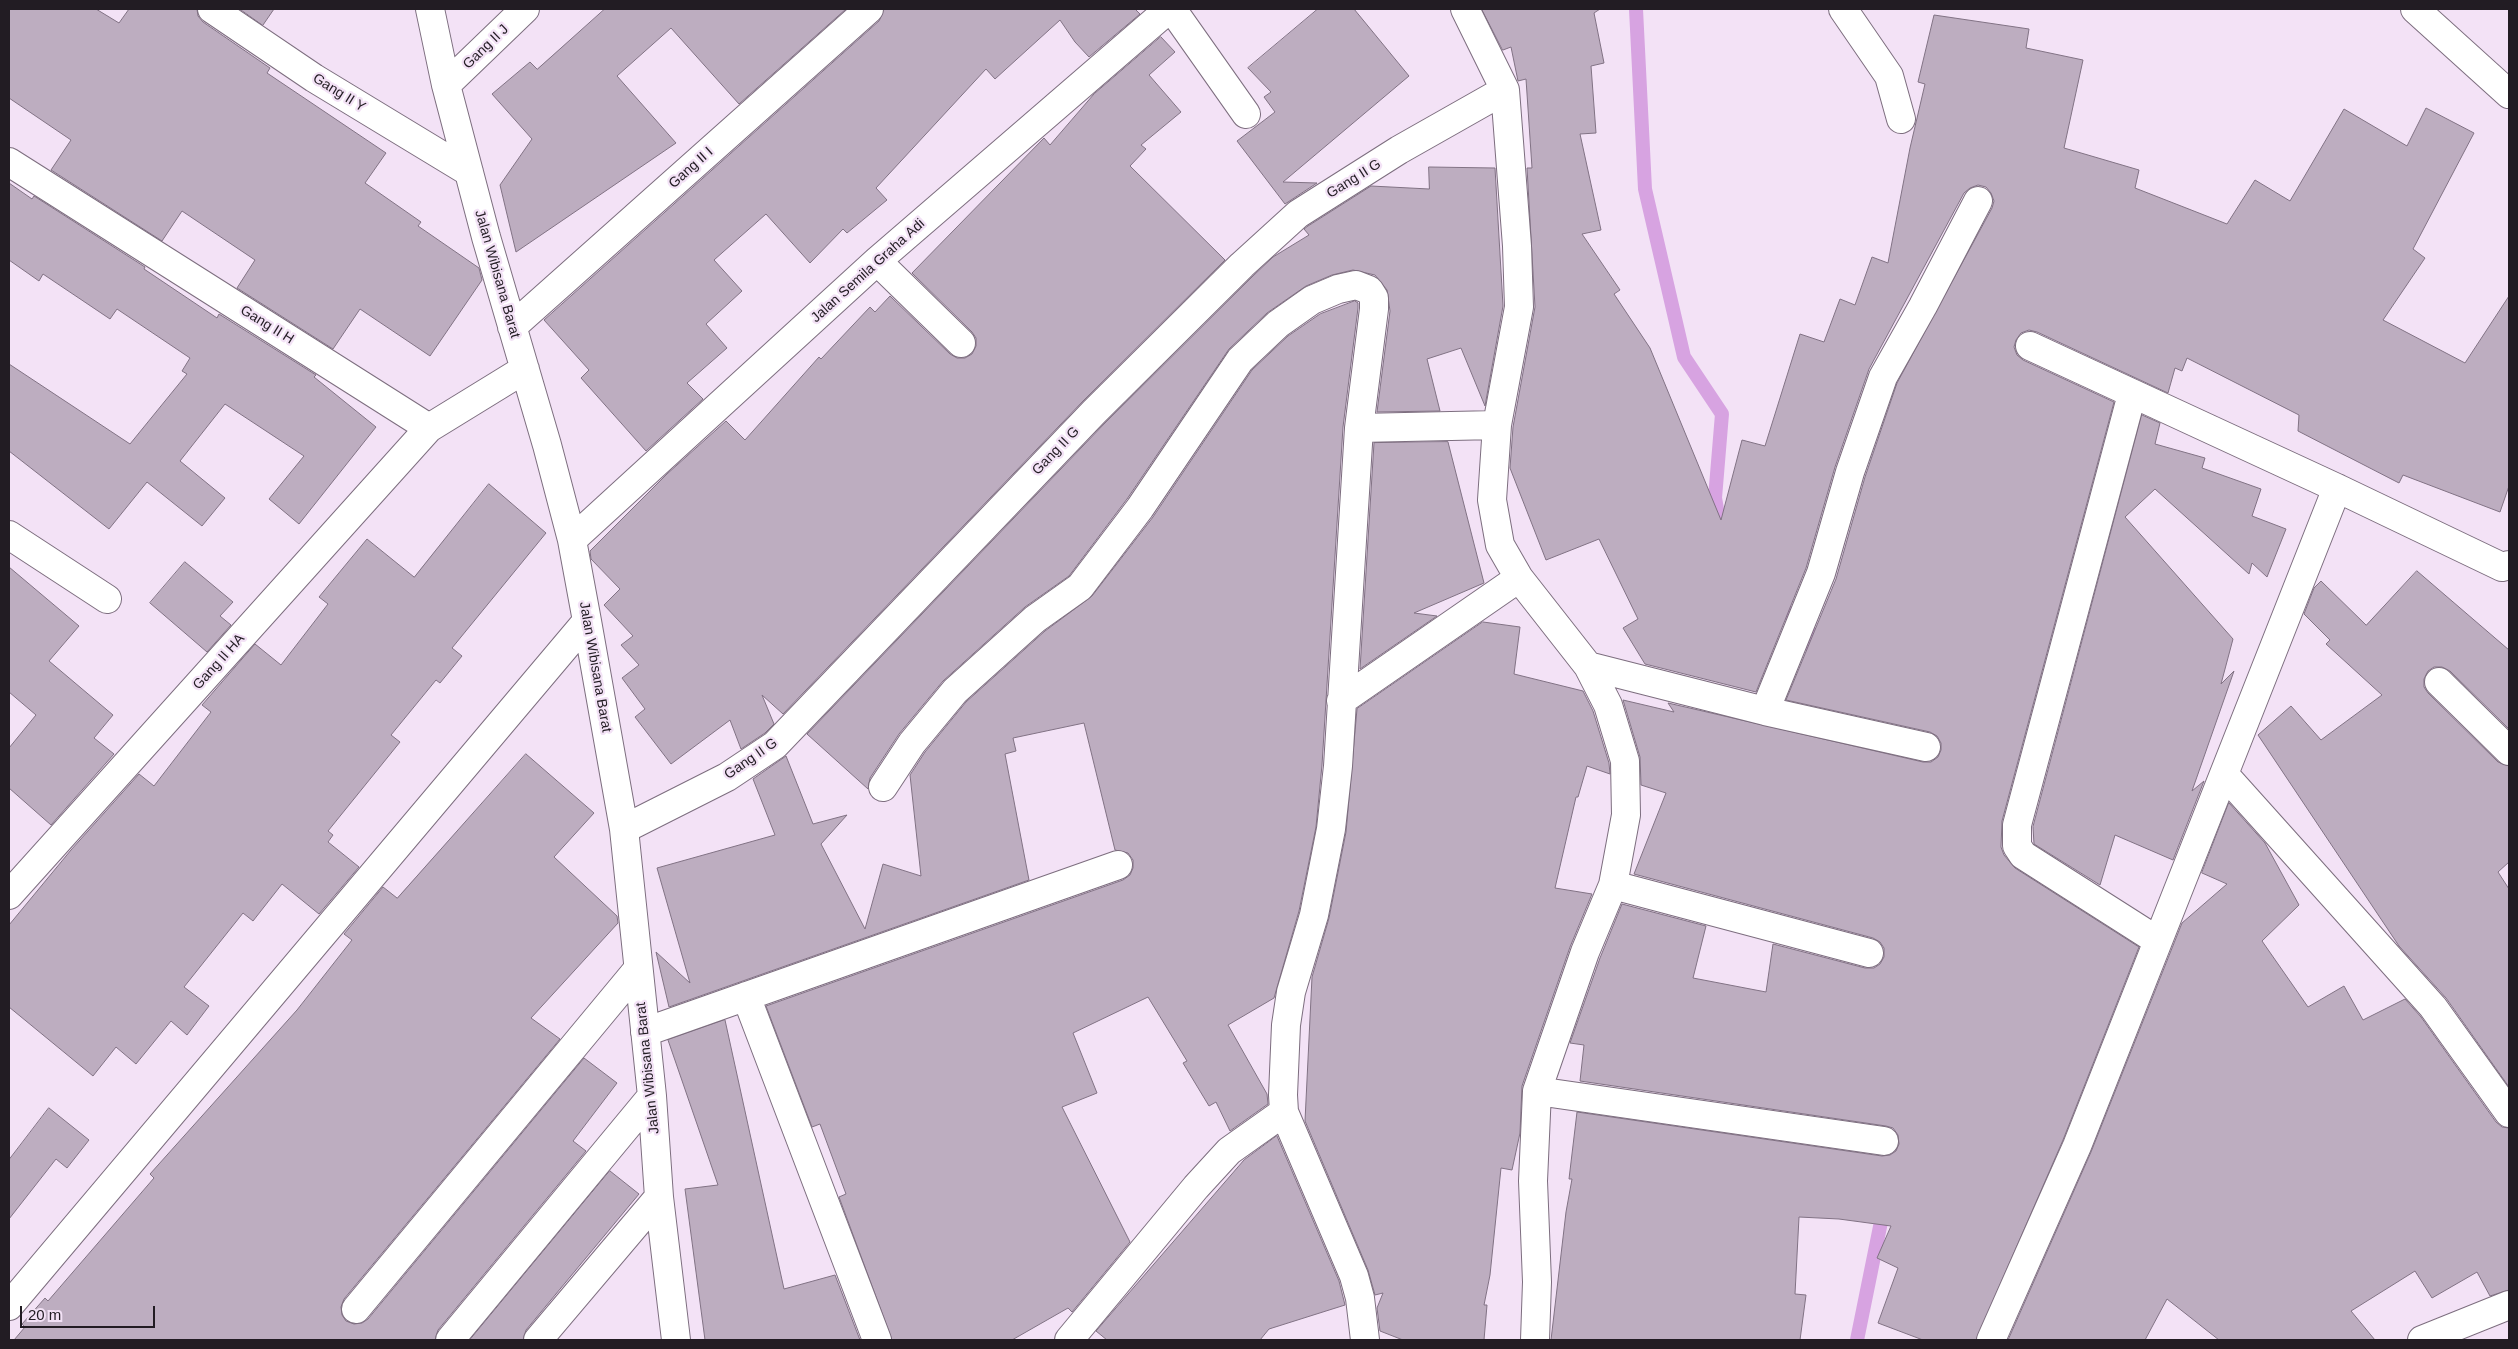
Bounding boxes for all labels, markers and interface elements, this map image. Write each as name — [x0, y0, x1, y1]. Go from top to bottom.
street label: Gang II J — [460, 21, 512, 73]
street label: Gang II Y — [309, 70, 369, 116]
street label: Gang II I — [665, 144, 717, 192]
street label: Gang II G — [1324, 156, 1384, 202]
street label: Jalan Wibisana Barat — [471, 208, 523, 340]
street label: Jalan Semila Graha Adi — [808, 216, 928, 326]
street label: Gang II H — [237, 302, 297, 348]
street label: Gang II G — [1029, 423, 1083, 479]
street label: Jalan Wibisana Barat — [575, 600, 615, 734]
street label: Gang II HA — [190, 631, 248, 693]
street label: Gang II G — [721, 735, 781, 783]
street label: Jalan Wibisana Barat — [633, 1001, 663, 1135]
scale bar — [22, 1296, 158, 1328]
text: 20 m — [28, 1306, 61, 1323]

